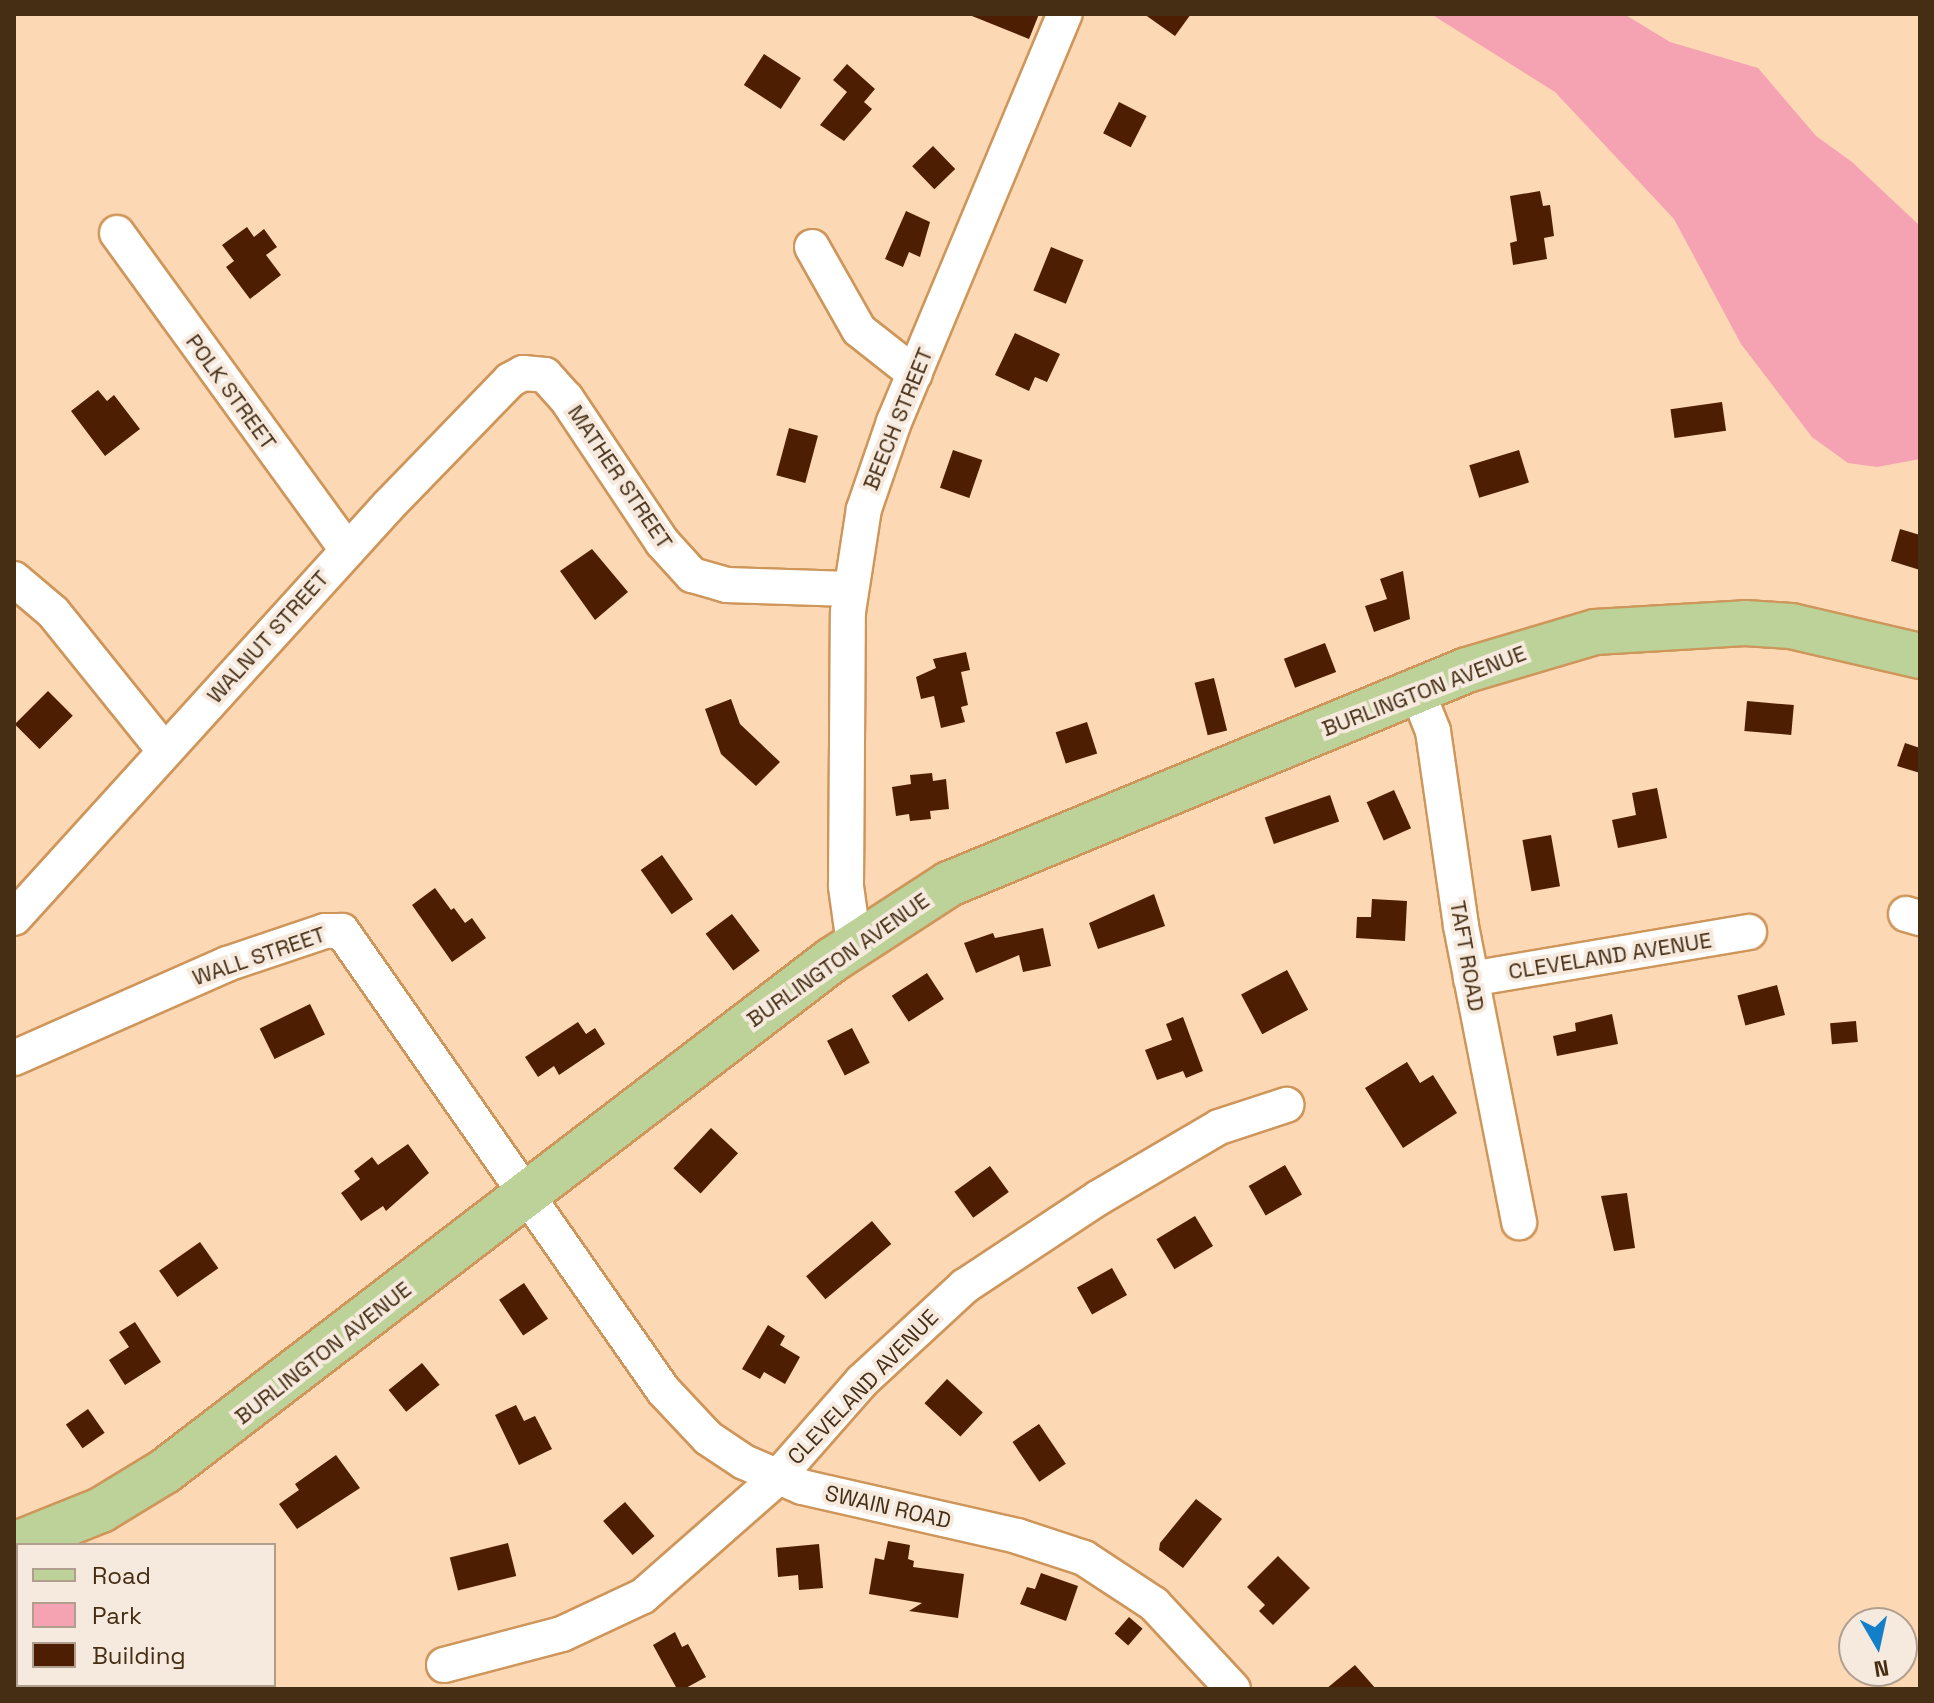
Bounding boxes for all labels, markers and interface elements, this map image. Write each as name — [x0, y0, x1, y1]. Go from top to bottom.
street label: POLK STREET — [180, 329, 282, 455]
street label: BEECH STREET — [858, 344, 938, 494]
street label: MATHER STREET — [562, 400, 678, 554]
street label: WALNUT STREET — [201, 565, 335, 709]
street label: BURLINGTON AVENUE — [1318, 640, 1530, 742]
street label: BURLINGTON AVENUE — [742, 887, 934, 1033]
street label: TAFT ROAD — [1444, 898, 1490, 1014]
street label: WALL STREET — [189, 921, 329, 991]
street label: CLEVELAND AVENUE — [1506, 927, 1714, 985]
street label: BURLINGTON AVENUE — [230, 1276, 416, 1430]
street label: CLEVELAND AVENUE — [782, 1304, 944, 1470]
street label: SWAIN ROAD — [822, 1480, 954, 1534]
legend — [16, 1543, 276, 1687]
text: Road — [92, 1560, 151, 1591]
text: Park — [92, 1600, 142, 1631]
north arrow — [1838, 1607, 1918, 1687]
text: Building — [92, 1640, 186, 1671]
text: N — [1872, 1654, 1891, 1684]

